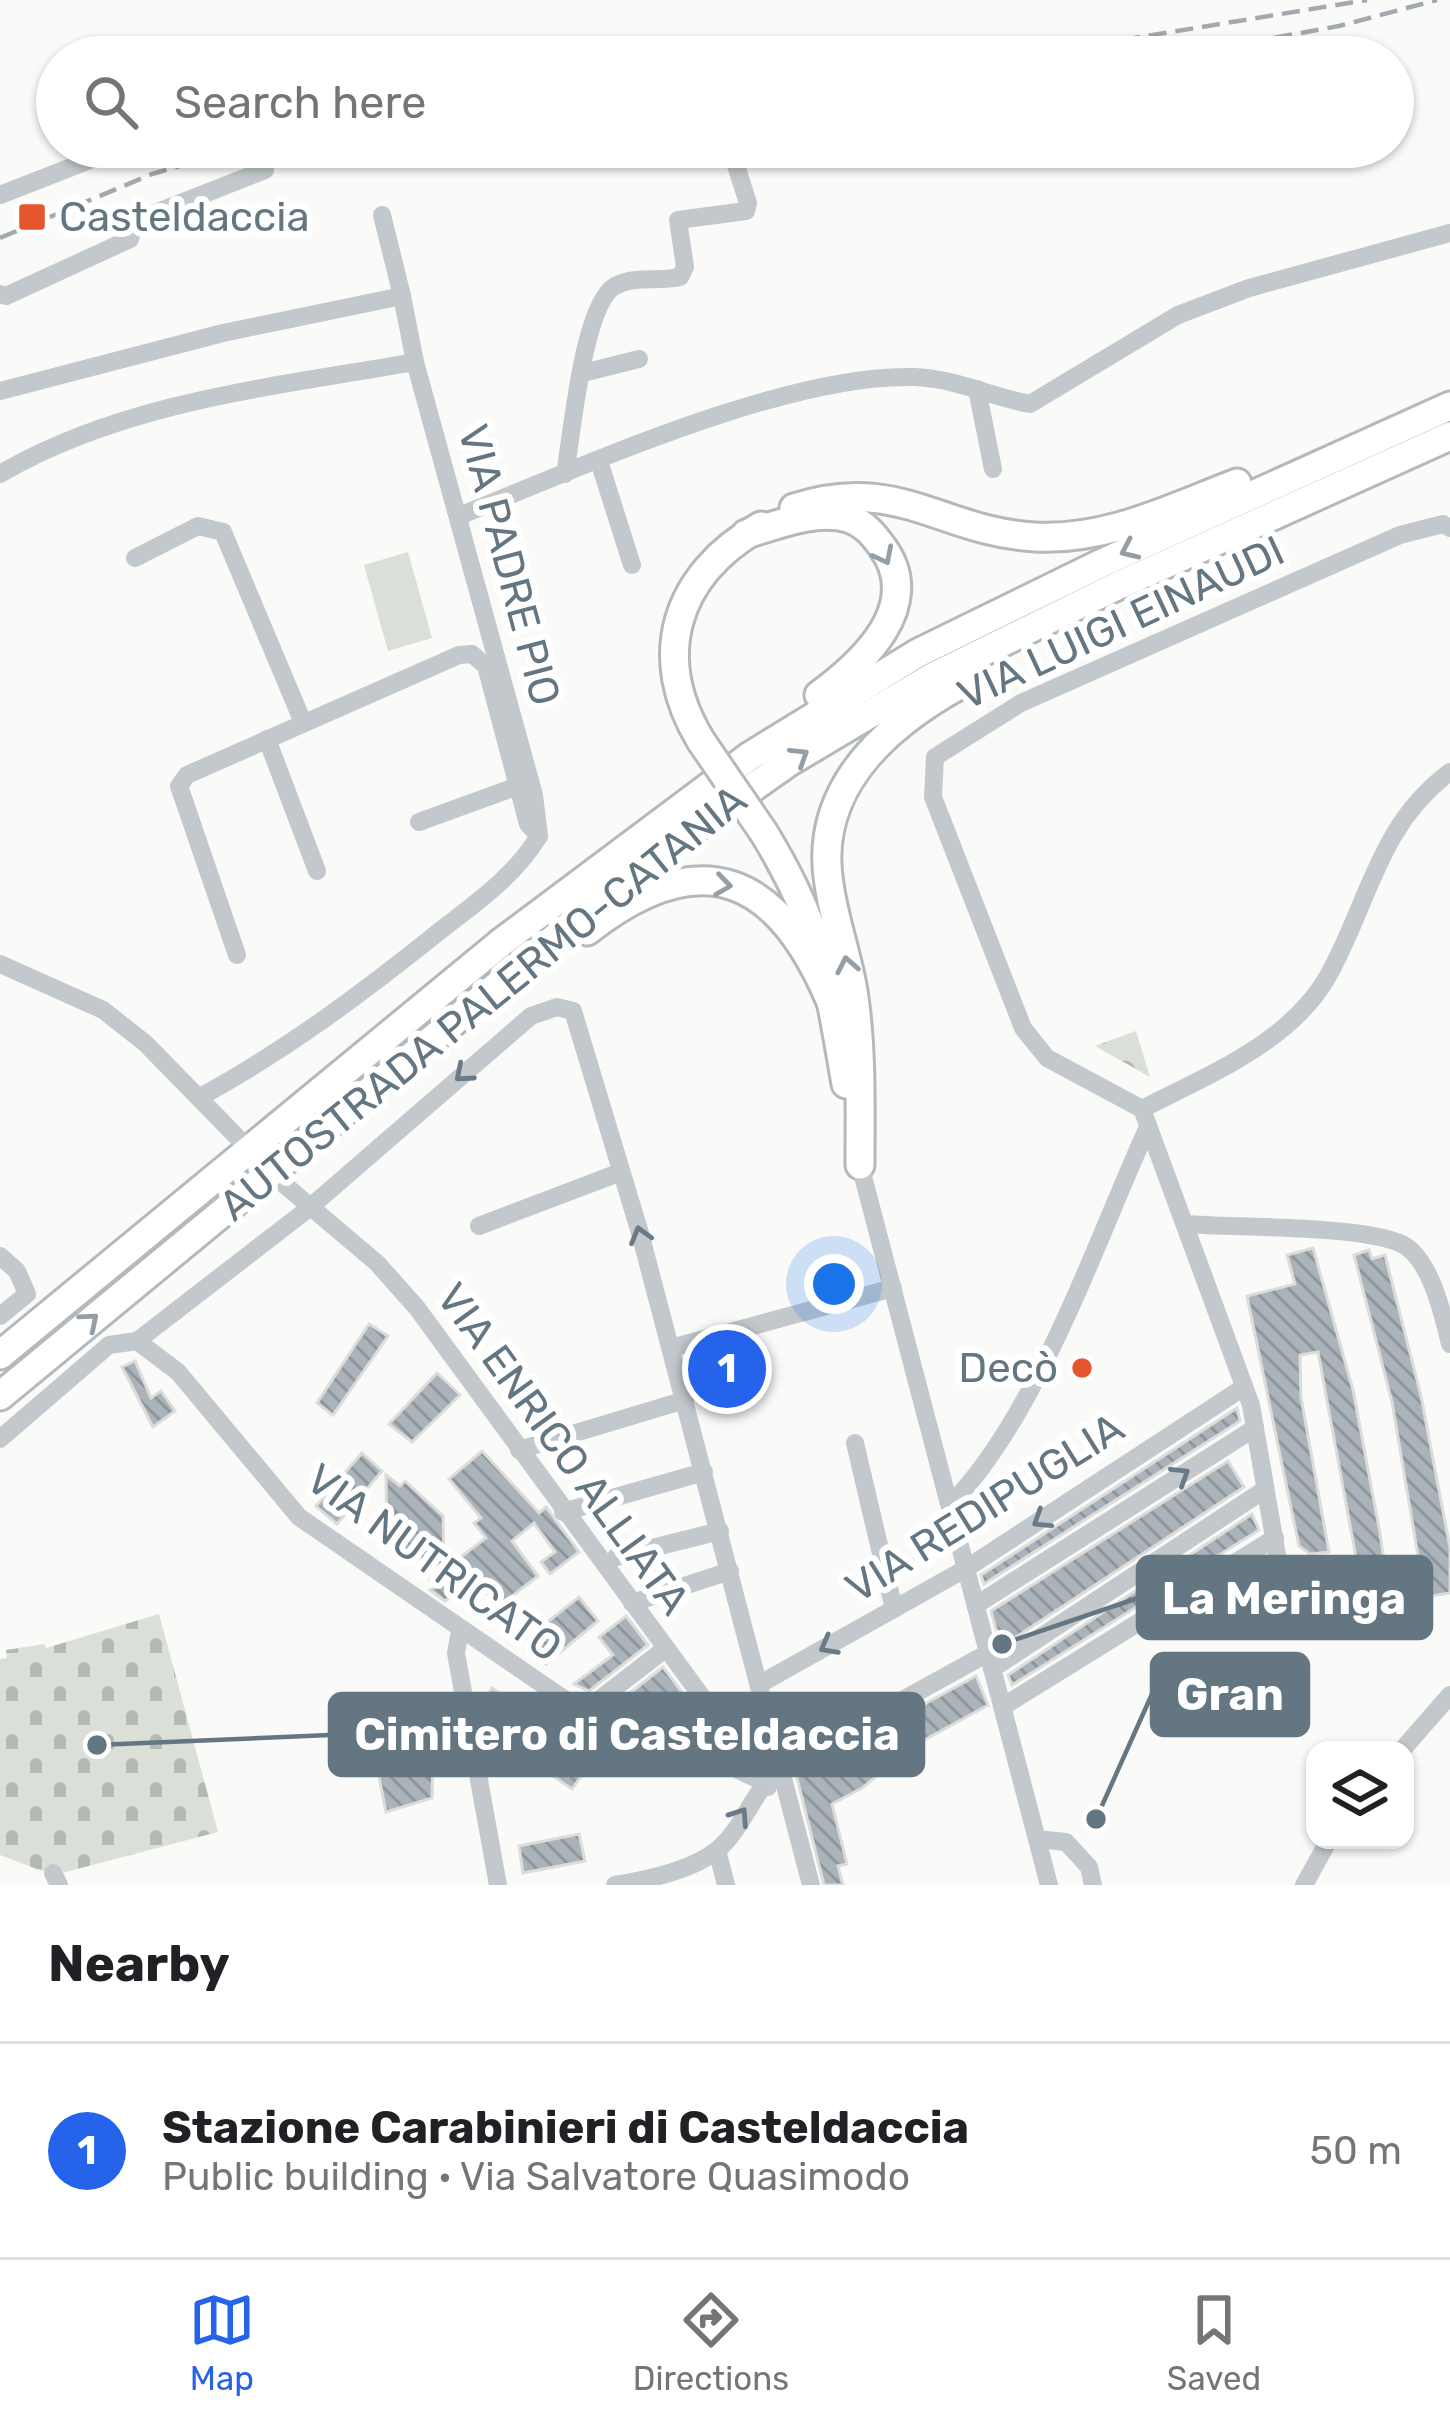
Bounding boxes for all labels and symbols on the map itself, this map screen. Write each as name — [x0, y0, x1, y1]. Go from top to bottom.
place label: Casteldaccia — [59, 192, 310, 242]
marker: Casteldaccia — [16, 201, 48, 233]
street label: VIA PADRE PIO — [447, 419, 571, 711]
street label: VIA LUIGI EINAUDI — [950, 526, 1292, 720]
one-way arrow — [1120, 536, 1142, 560]
one-way arrow — [870, 543, 893, 565]
one-way arrow — [786, 748, 808, 770]
street label: AUTOSTRADA PALERMO-CATANIA — [209, 775, 757, 1231]
one-way arrow — [714, 871, 733, 897]
one-way arrow — [835, 955, 861, 975]
one-way arrow — [455, 1059, 477, 1081]
one-way arrow — [630, 1225, 655, 1246]
your location — [804, 1254, 864, 1314]
street label: VIA ENRICO ALLIATA — [426, 1274, 700, 1624]
one-way arrow — [76, 1314, 98, 1336]
pin: 1 — [688, 1324, 766, 1414]
place label: Decò — [958, 1343, 1058, 1393]
marker: Decò — [1069, 1355, 1095, 1381]
street label: VIA REDIPUGLIA — [837, 1403, 1133, 1613]
street label: VIA NUTRICATO — [297, 1454, 571, 1672]
one-way arrow — [1168, 1467, 1190, 1489]
one-way arrow — [1032, 1505, 1054, 1527]
callout: La Meringa — [1138, 1557, 1431, 1638]
text: La Meringa — [1162, 1572, 1406, 1625]
one-way arrow — [819, 1632, 840, 1655]
callout: Gran — [1152, 1654, 1308, 1735]
text: Gran — [1176, 1668, 1284, 1721]
callout: Cimitero di Casteldaccia — [330, 1694, 923, 1775]
text: Cimitero di Casteldaccia — [354, 1708, 900, 1761]
one-way arrow — [726, 1807, 748, 1829]

